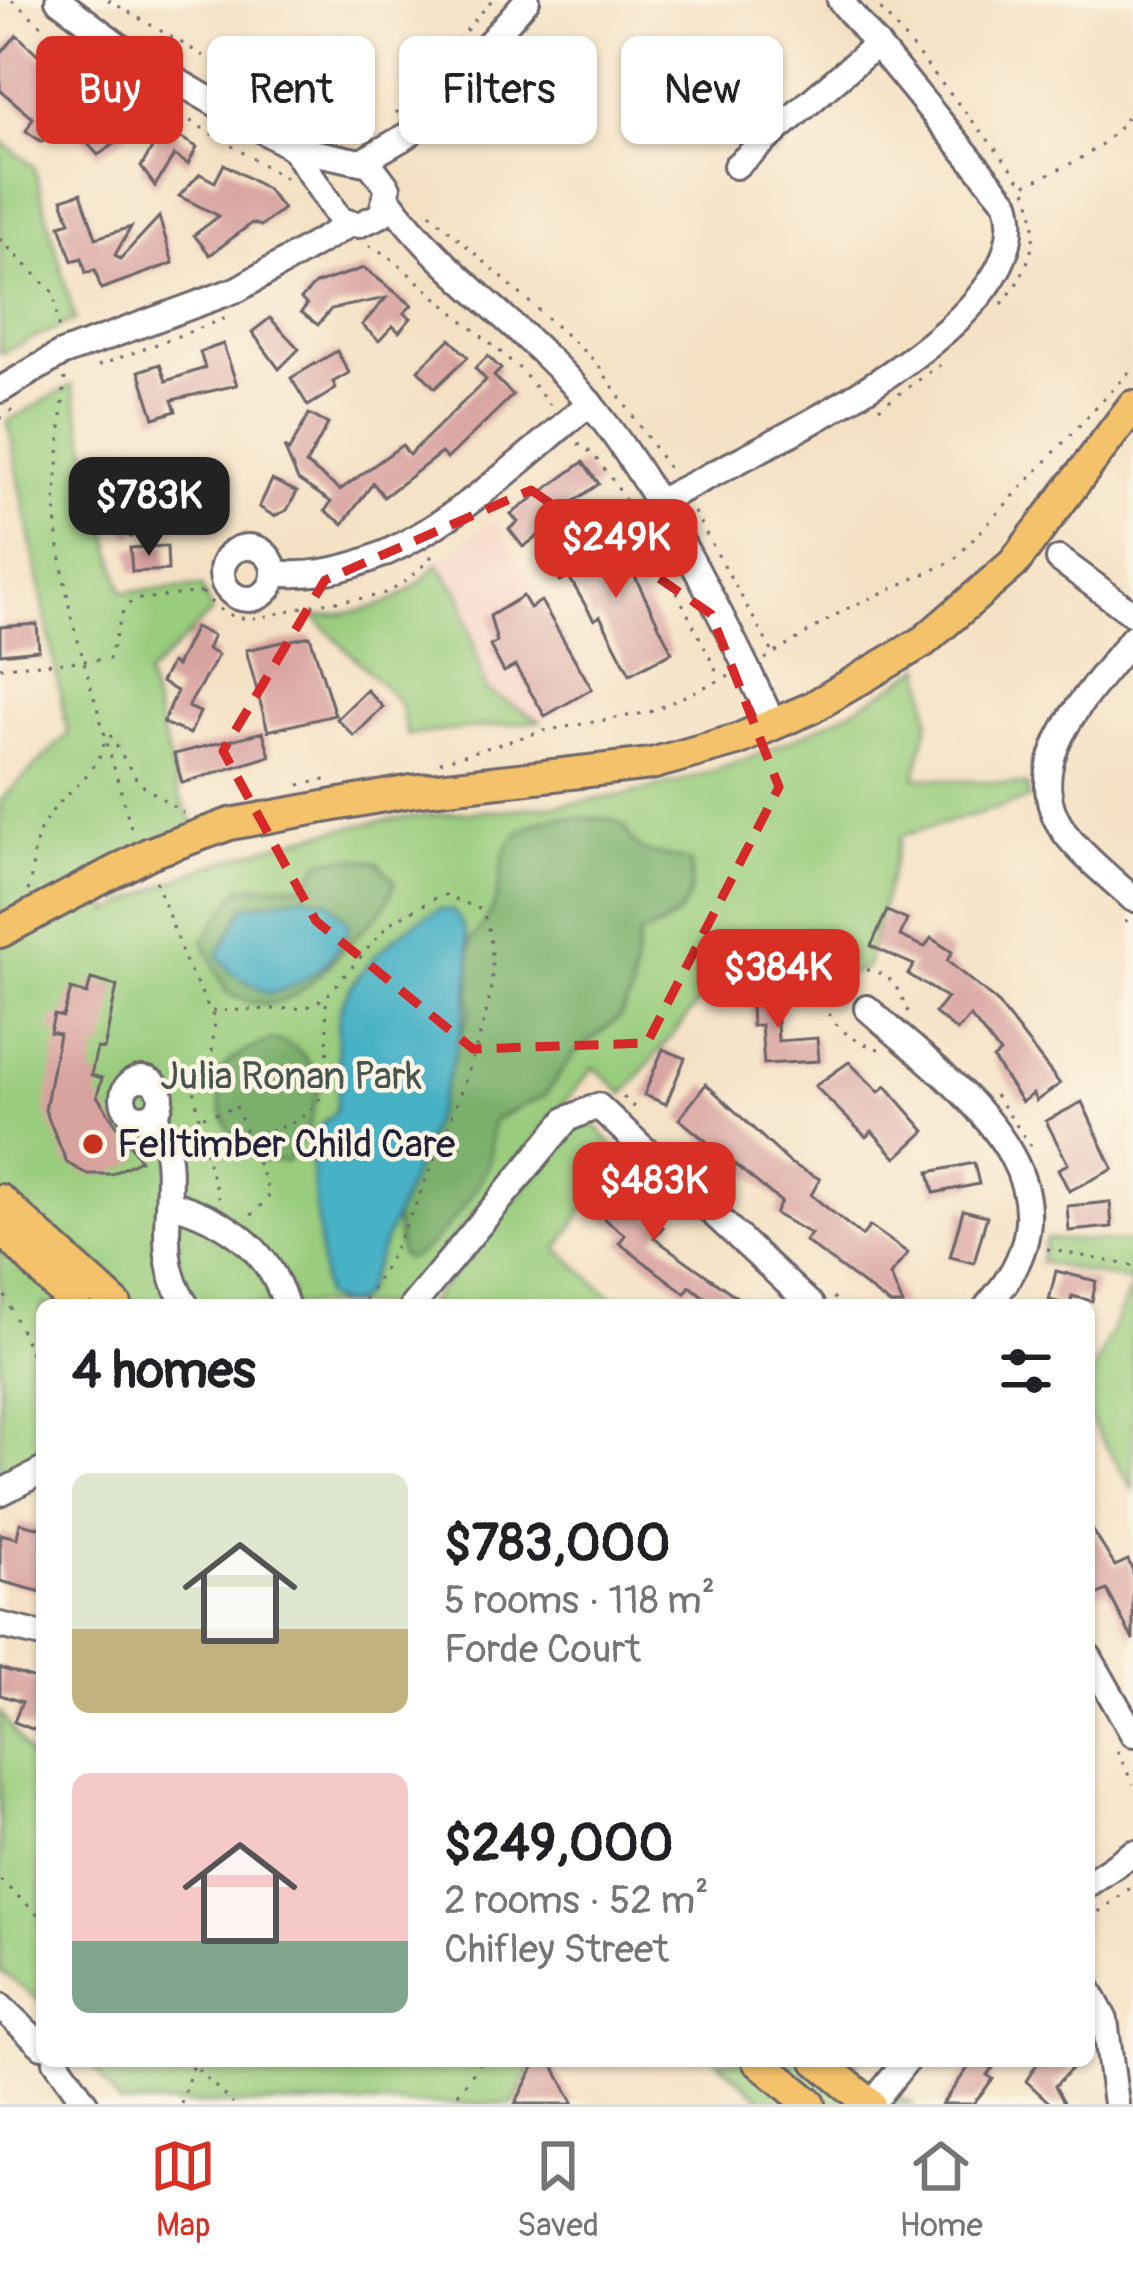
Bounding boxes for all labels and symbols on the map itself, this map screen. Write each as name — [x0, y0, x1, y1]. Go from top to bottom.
pin: $783K — [65, 457, 233, 559]
pin: $249K — [532, 499, 700, 601]
pin: $384K — [694, 929, 862, 1031]
park label: Julia Ronan Park — [160, 1052, 422, 1101]
place label: Felltimber Child Care — [117, 1120, 455, 1169]
marker: Felltimber Child Care — [80, 1131, 106, 1157]
pin: $483K — [570, 1142, 738, 1244]

